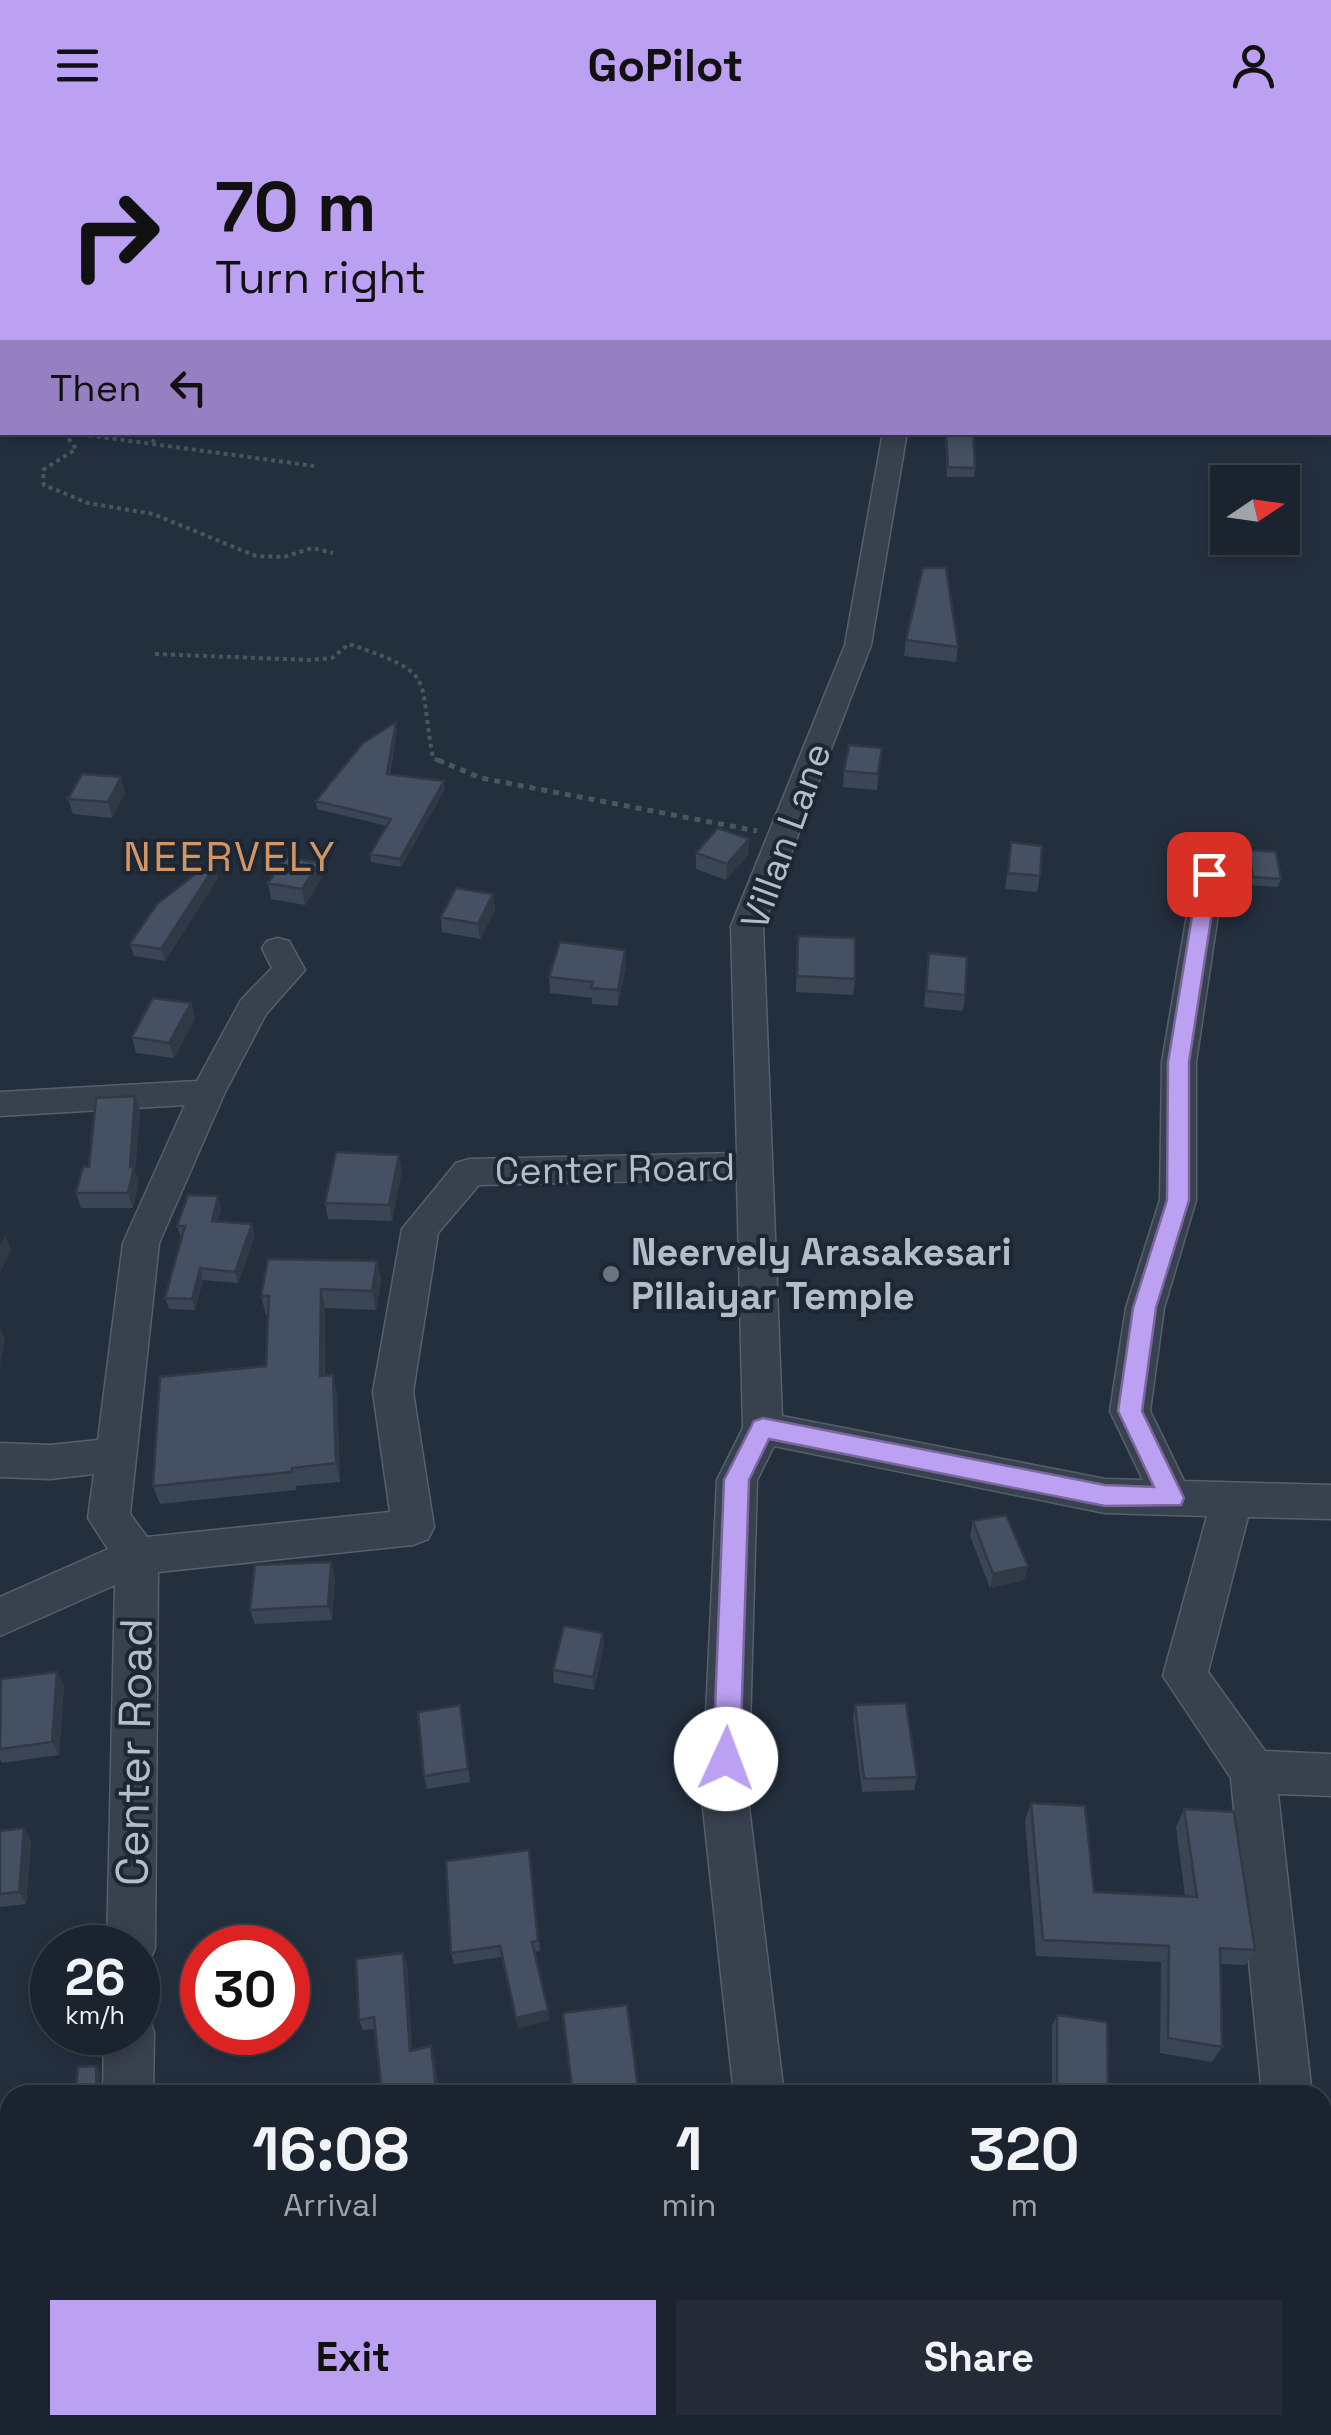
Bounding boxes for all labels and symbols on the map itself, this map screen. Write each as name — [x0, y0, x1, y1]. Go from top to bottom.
north arrow — [1210, 465, 1300, 555]
street label: Villan Lane — [730, 736, 842, 936]
district label: NEERVELY — [123, 830, 337, 883]
pin — [1167, 832, 1252, 917]
street label: Center Roard — [494, 1143, 736, 1195]
place label: Neervely Arasakesari Pillaiyar Temple — [631, 1228, 1012, 1320]
marker: Neervely Arasakesari Pillaiyar Temple — [600, 1263, 622, 1285]
street label: Center Road — [103, 1618, 165, 1886]
position arrow — [674, 1707, 778, 1811]
speed limit sign: 30 — [180, 1925, 310, 2055]

